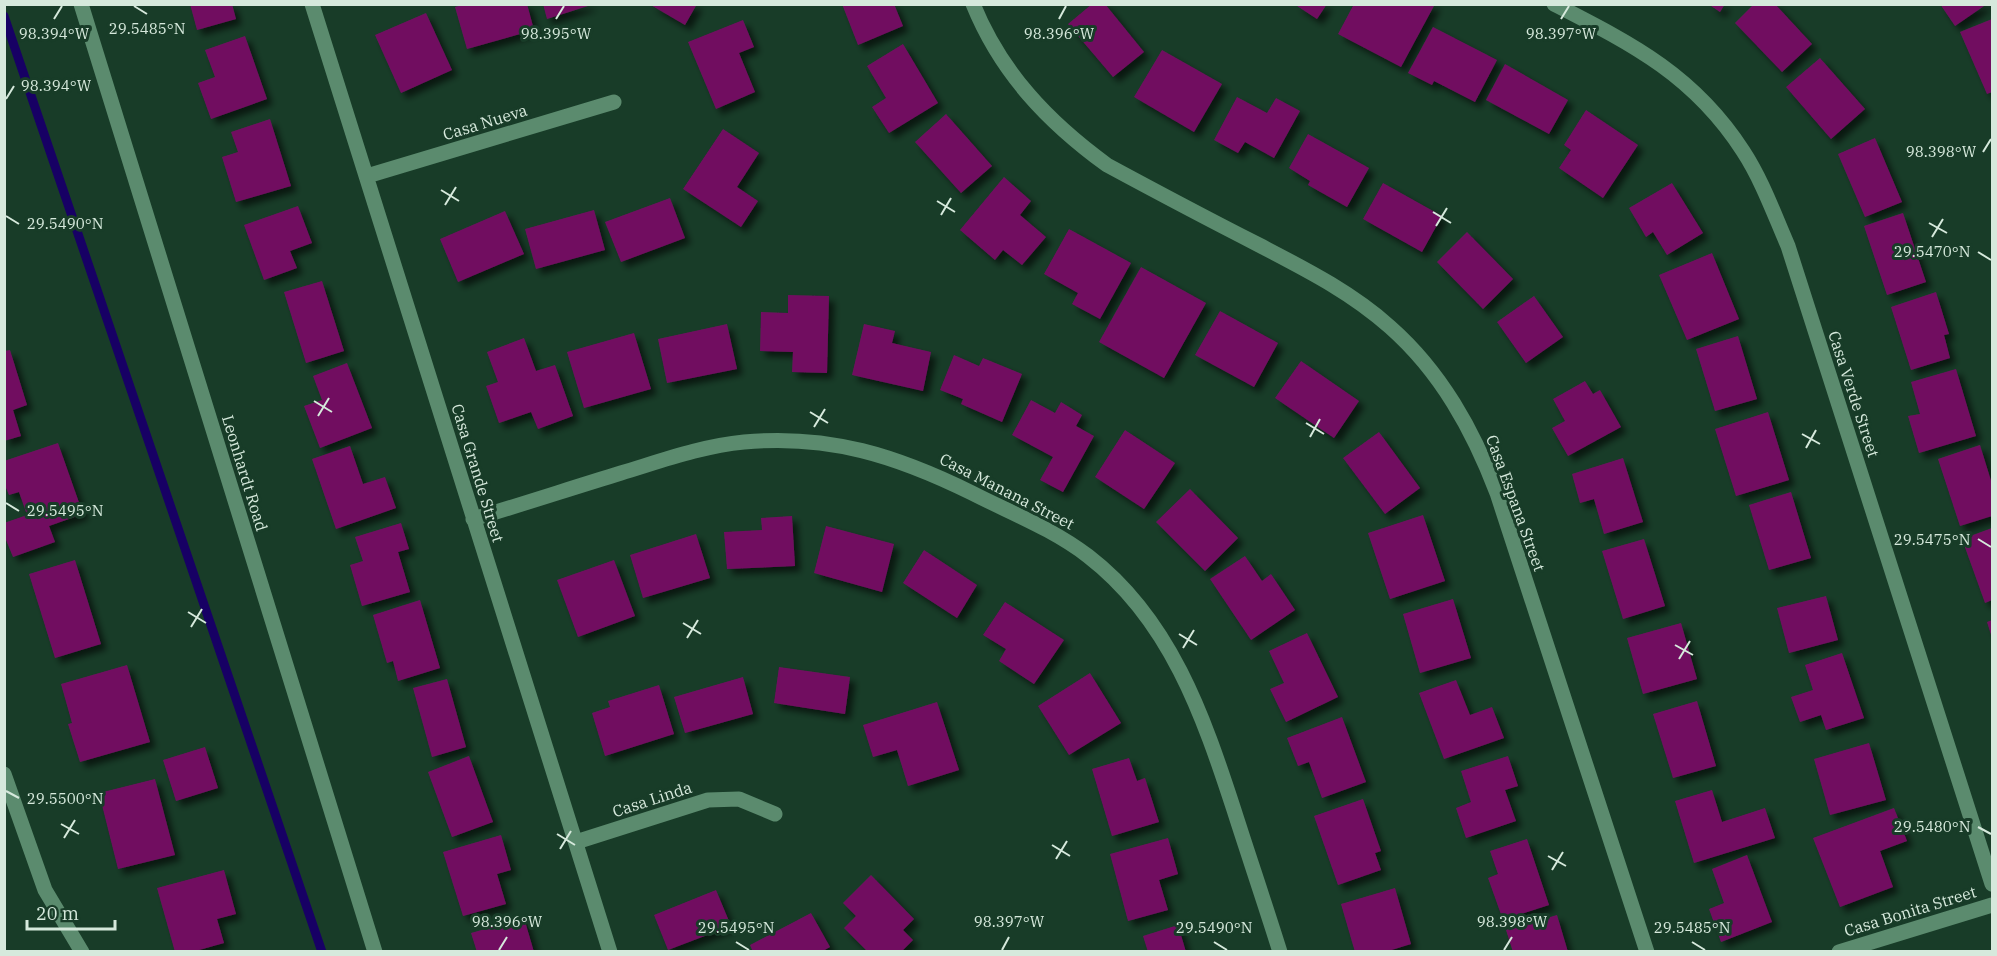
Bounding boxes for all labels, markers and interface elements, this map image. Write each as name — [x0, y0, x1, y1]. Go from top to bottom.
text: 29.5485°N — [109, 19, 185, 38]
text: 98.394°W — [19, 24, 90, 43]
text: 98.395°W — [521, 24, 592, 43]
text: 98.396°W — [1024, 24, 1095, 43]
text: 98.397°W — [1526, 24, 1597, 43]
text: 98.394°W — [21, 76, 92, 95]
street label: Casa Nueva — [440, 100, 530, 144]
text: 98.398°W — [1906, 142, 1977, 161]
text: 29.5490°N — [27, 214, 103, 233]
text: 29.5470°N — [1894, 242, 1970, 261]
street label: Casa Verde Street — [1824, 328, 1884, 460]
street label: Casa Grande Street — [447, 401, 509, 545]
street label: Leonhardt Road — [218, 413, 272, 534]
street label: Casa Espana Street — [1482, 432, 1550, 574]
street label: Casa Manana Street — [936, 448, 1078, 534]
text: 29.5495°N — [27, 501, 103, 520]
text: 29.5475°N — [1894, 530, 1970, 549]
street label: Casa Linda — [610, 777, 695, 821]
text: 29.5500°N — [27, 789, 103, 808]
text: 29.5480°N — [1894, 817, 1970, 836]
street label: Casa Bonita Street — [1841, 881, 1979, 941]
scale bar — [27, 893, 116, 931]
text: 20 m — [36, 902, 79, 925]
text: 98.396°W — [472, 912, 543, 931]
text: 98.397°W — [974, 912, 1045, 931]
text: 98.398°W — [1477, 912, 1548, 931]
text: 29.5495°N — [698, 918, 774, 937]
text: 29.5490°N — [1176, 918, 1252, 937]
text: 29.5485°N — [1654, 918, 1730, 937]

